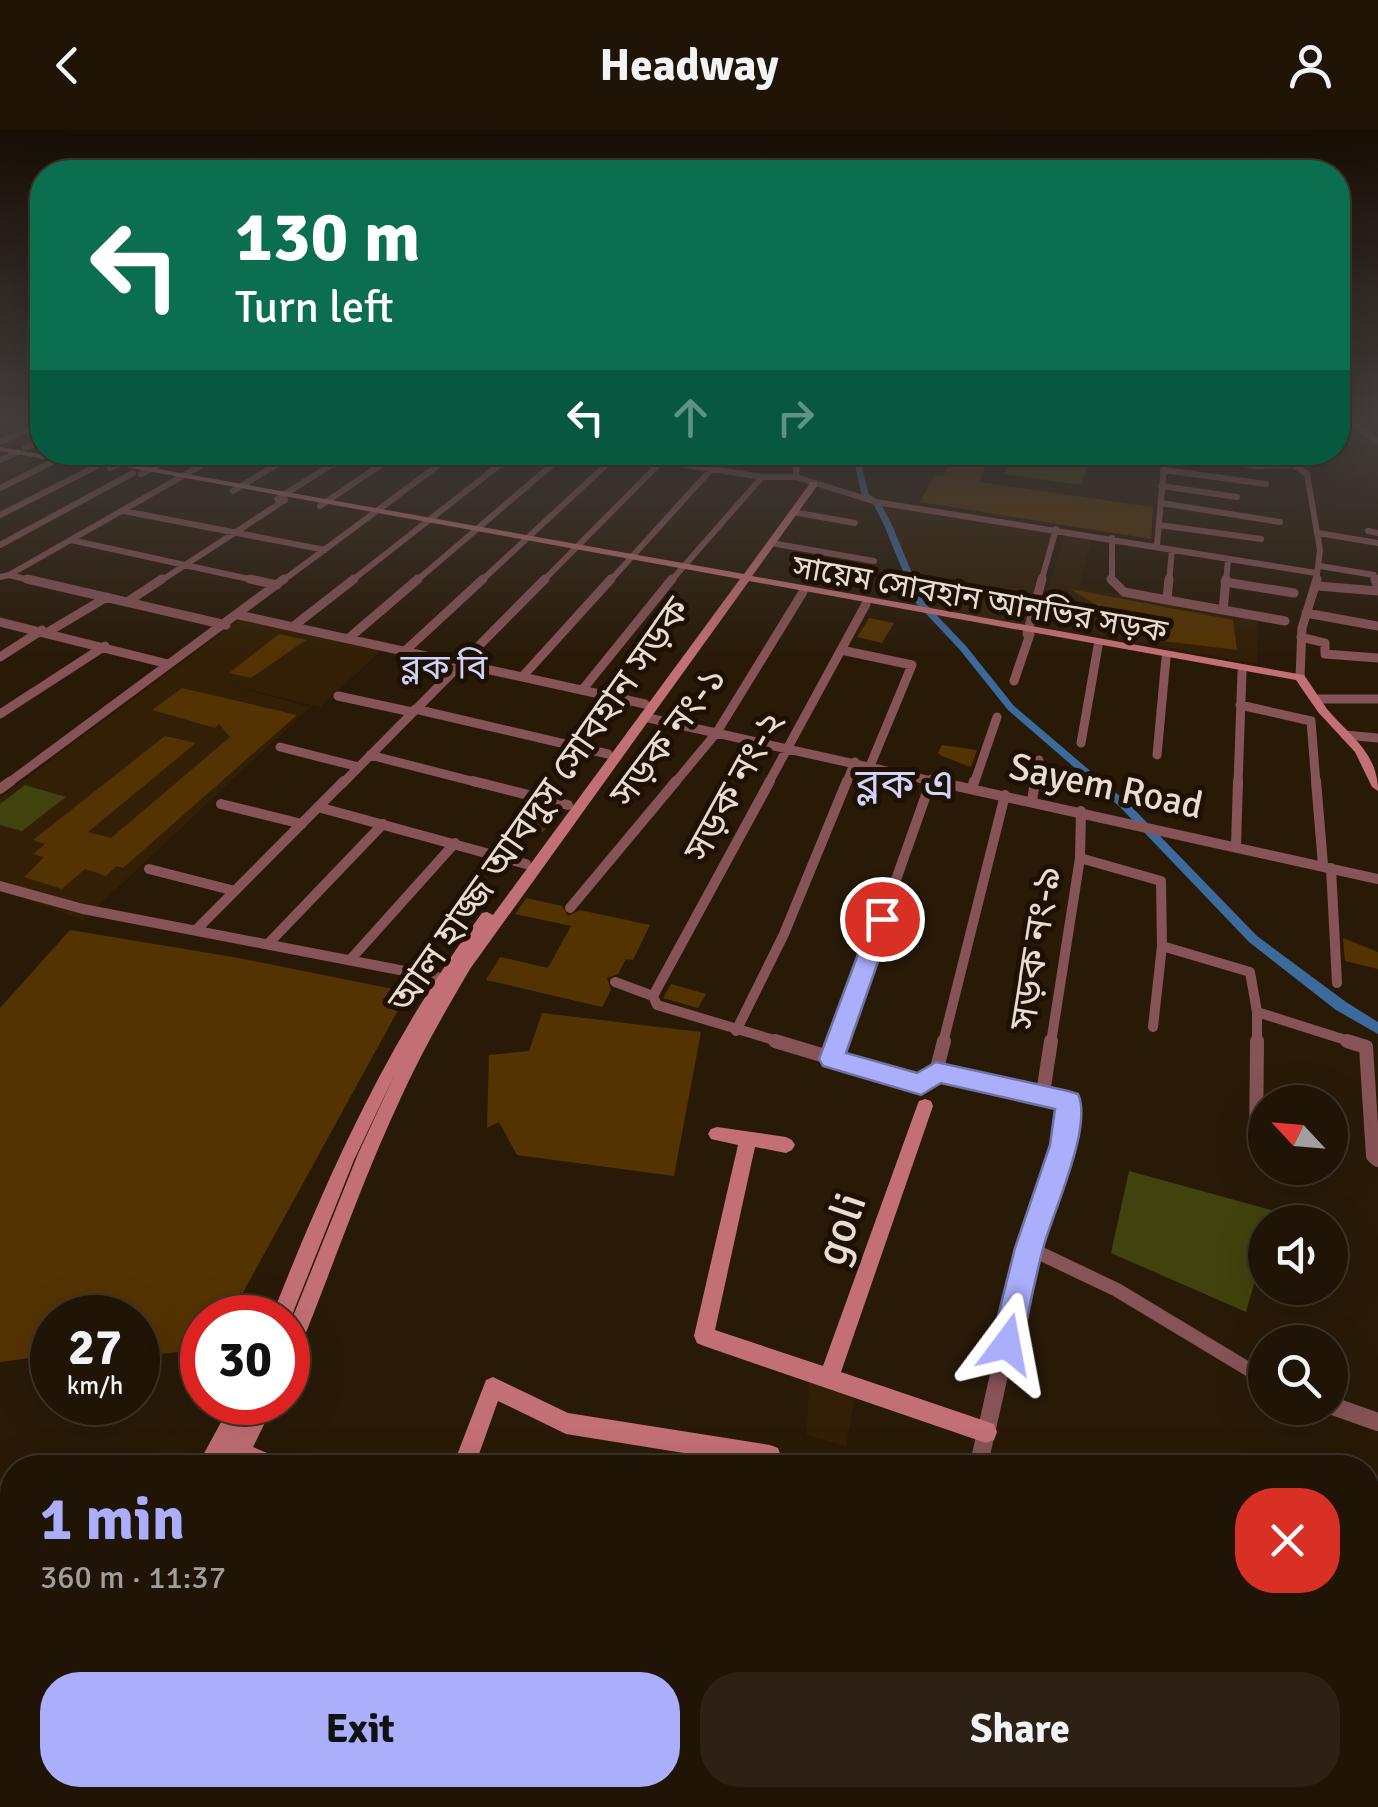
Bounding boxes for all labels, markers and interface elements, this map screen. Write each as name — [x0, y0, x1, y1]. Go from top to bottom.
icon: back — [40, 38, 95, 93]
text: Headway — [599, 38, 779, 93]
icon: person — [1283, 38, 1338, 93]
text: 130 m — [235, 194, 420, 280]
icon: left — [70, 200, 200, 330]
text: Turn left — [235, 280, 394, 335]
icon: left — [558, 390, 613, 445]
icon: ahead — [663, 390, 718, 445]
icon: right — [768, 390, 823, 445]
street label: সায়েম সোবহান আনভির সড়ক — [789, 547, 1171, 651]
street label: আল হাজ্জ আবদুস সোবহান সড়ক — [377, 587, 701, 1023]
district label: ব্লক বি — [400, 646, 488, 689]
street label: সড়ক নং-১ — [599, 656, 736, 817]
street label: সড়ক নং-২ — [673, 702, 795, 870]
street label: Sayem Road — [1005, 743, 1207, 829]
district label: ব্লক এ — [855, 759, 954, 810]
street label: সড়ক নং-৯ — [999, 863, 1071, 1034]
pin — [840, 877, 925, 962]
icon: arrive — [855, 892, 910, 947]
north arrow — [1248, 1085, 1348, 1185]
map controls — [1248, 1085, 1348, 1425]
street label: goli — [803, 1186, 879, 1272]
button: sound — [1248, 1205, 1348, 1305]
position arrow — [955, 1292, 1059, 1396]
speed limit sign: 30 — [180, 1295, 310, 1425]
text: 27 — [68, 1317, 122, 1379]
button: search — [1248, 1325, 1348, 1425]
text: km/h — [67, 1370, 123, 1401]
text: 1 min — [40, 1483, 185, 1557]
button: close — [1235, 1488, 1340, 1593]
text: 360 m · 11:37 — [40, 1558, 226, 1597]
button: Exit — [40, 1672, 680, 1787]
button: Share — [700, 1672, 1340, 1787]

